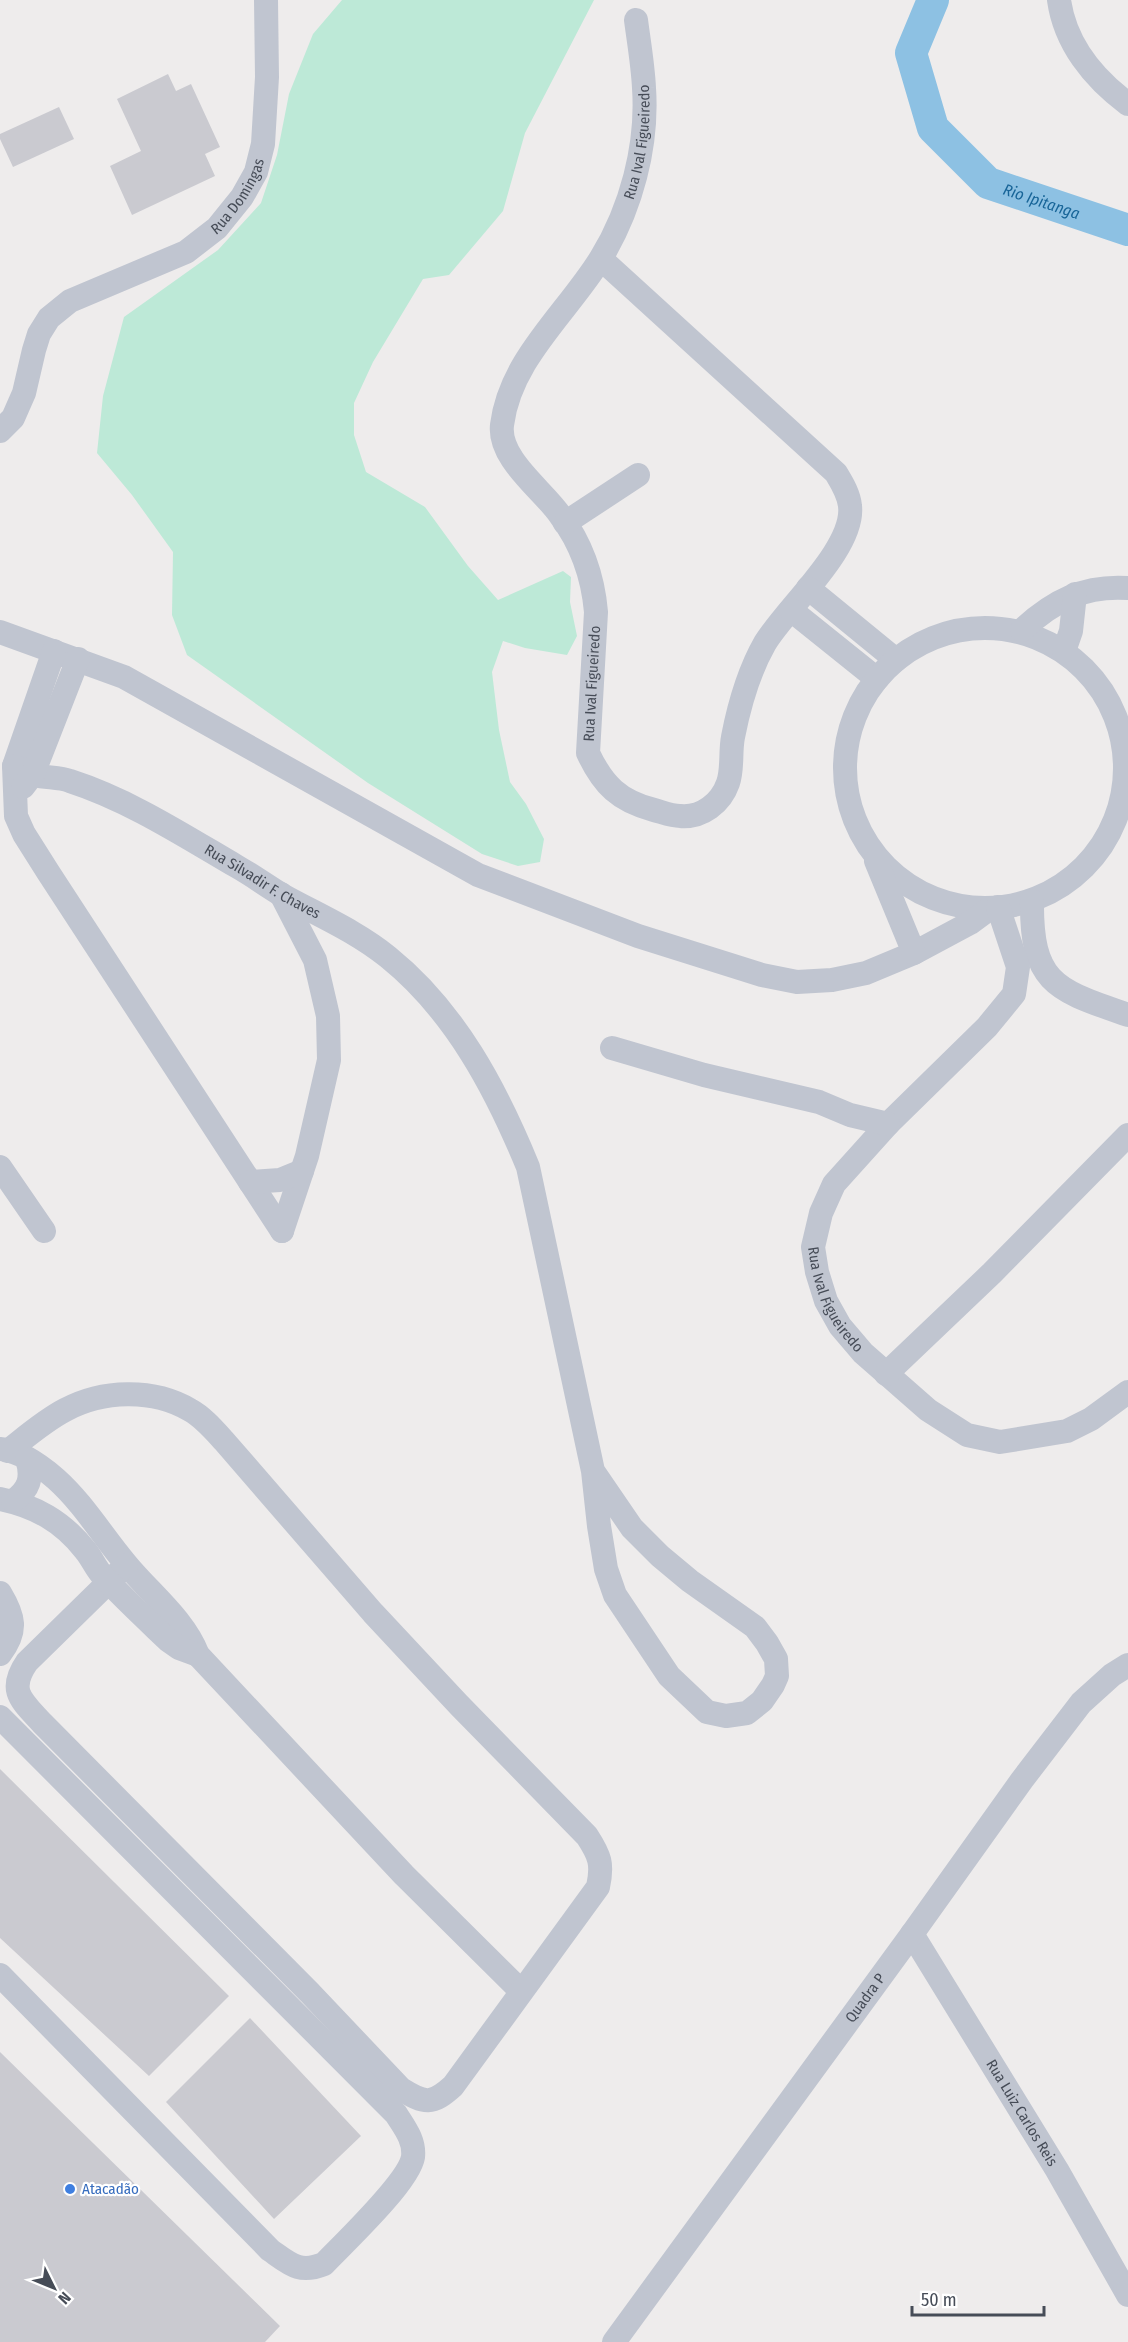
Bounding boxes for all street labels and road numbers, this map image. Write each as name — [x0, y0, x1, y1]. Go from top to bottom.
street label: Rua Ival Figueiredo — [620, 84, 654, 202]
street label: Rua Domingas — [207, 157, 268, 238]
street label: Rua Ival Figueiredo — [580, 625, 604, 742]
street label: Rua Silvadir F. Chaves — [201, 840, 323, 923]
street label: Rua Ival Figueiredo — [804, 1245, 867, 1356]
street label: Quadra P — [841, 1970, 889, 2026]
street label: Rua Luiz Carlos Reis — [982, 2056, 1061, 2170]

